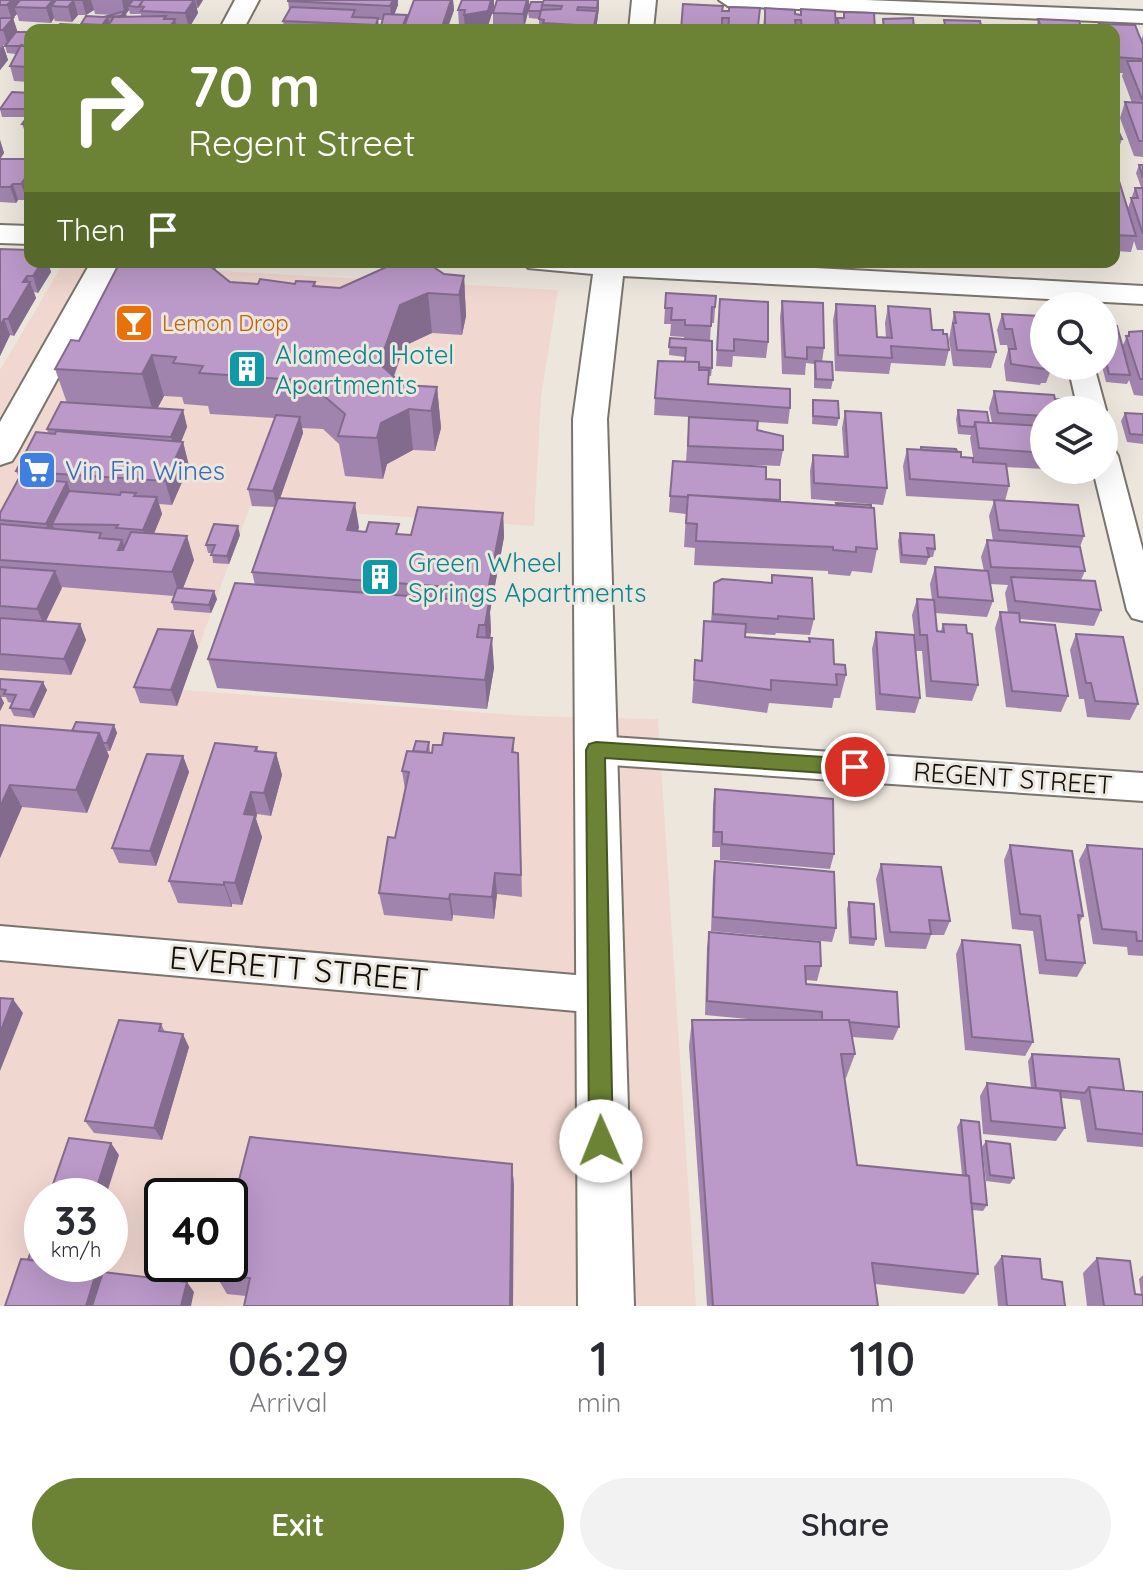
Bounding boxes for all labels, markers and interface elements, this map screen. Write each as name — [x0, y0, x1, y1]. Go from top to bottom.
text: 70 m — [188, 51, 320, 121]
icon: right — [56, 56, 160, 160]
text: Regent Street — [188, 120, 415, 165]
icon: arrive — [141, 208, 185, 252]
text: Then — [56, 211, 125, 249]
map controls — [1030, 292, 1118, 484]
button: search — [1030, 292, 1118, 380]
bar icon: Lemon Drop — [113, 302, 155, 344]
place label: Lemon Drop — [162, 309, 289, 337]
place label: Alameda Hotel Apartments — [275, 338, 454, 401]
building icon: Alameda Hotel Apartments — [226, 348, 268, 390]
button: layers — [1030, 396, 1118, 484]
supermarket icon: Vin Fin Wines — [16, 449, 58, 491]
place label: Vin Fin Wines — [65, 454, 225, 487]
place label: Green Wheel Springs Apartments — [408, 546, 646, 609]
building icon: Green Wheel Springs Apartments — [359, 556, 401, 598]
pin — [821, 733, 889, 801]
icon: arrive — [833, 745, 877, 789]
street label: REGENT STREET — [912, 755, 1114, 801]
street label: EVERETT STREET — [168, 937, 430, 999]
position arrow — [559, 1099, 643, 1183]
speed limit sign: 40 — [144, 1178, 248, 1282]
text: 33 — [55, 1195, 97, 1245]
text: km/h — [51, 1237, 101, 1262]
text: 06:29 — [228, 1328, 349, 1388]
text: 1 — [590, 1328, 608, 1388]
text: 110 — [849, 1328, 915, 1388]
text: Arrival — [250, 1386, 327, 1419]
text: min — [577, 1386, 621, 1419]
text: m — [870, 1386, 894, 1419]
button: Exit — [32, 1478, 564, 1570]
button: Share — [580, 1478, 1111, 1570]

